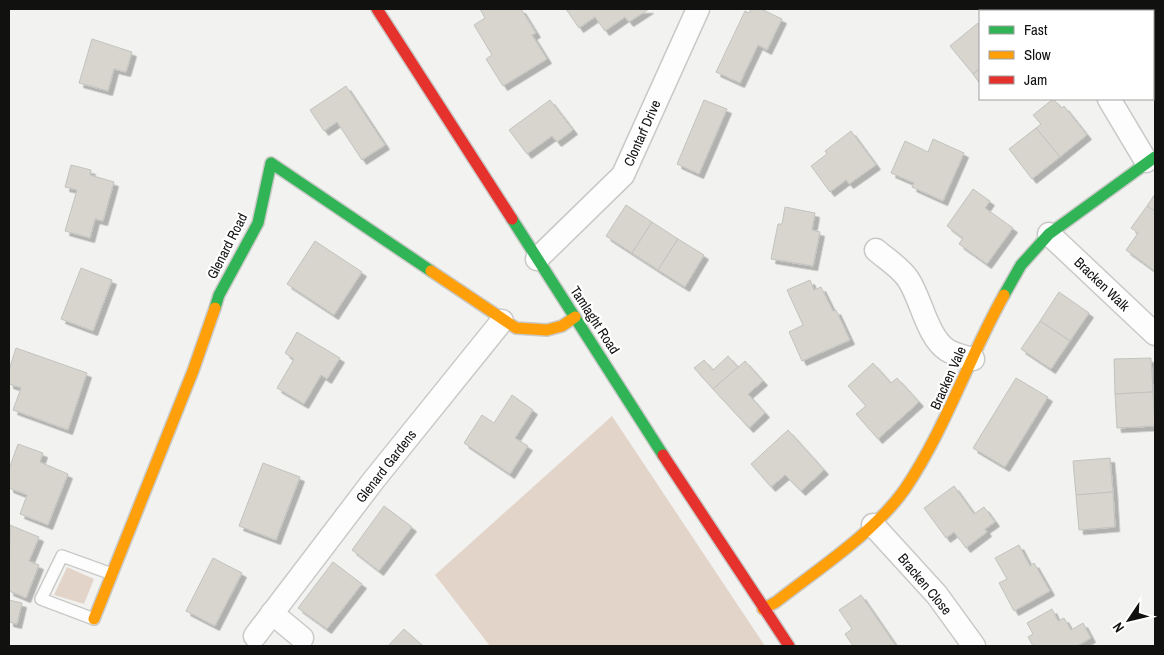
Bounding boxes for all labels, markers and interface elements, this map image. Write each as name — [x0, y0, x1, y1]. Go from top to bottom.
legend — [979, 10, 1154, 100]
text: Fast — [1024, 19, 1048, 40]
text: Slow — [1024, 44, 1051, 65]
text: Jam — [1024, 69, 1047, 90]
street label: Clontarf Drive — [619, 97, 665, 169]
street label: Glenard Road — [203, 210, 251, 282]
street label: Bracken Walk — [1070, 253, 1134, 315]
street label: Tamlaght Road — [566, 283, 624, 357]
street label: Bracken Vale — [926, 344, 970, 412]
street label: Glenard Gardens — [352, 426, 420, 506]
street label: Bracken Close — [894, 550, 956, 618]
north arrow — [1104, 595, 1154, 645]
text: N — [1109, 619, 1128, 636]

